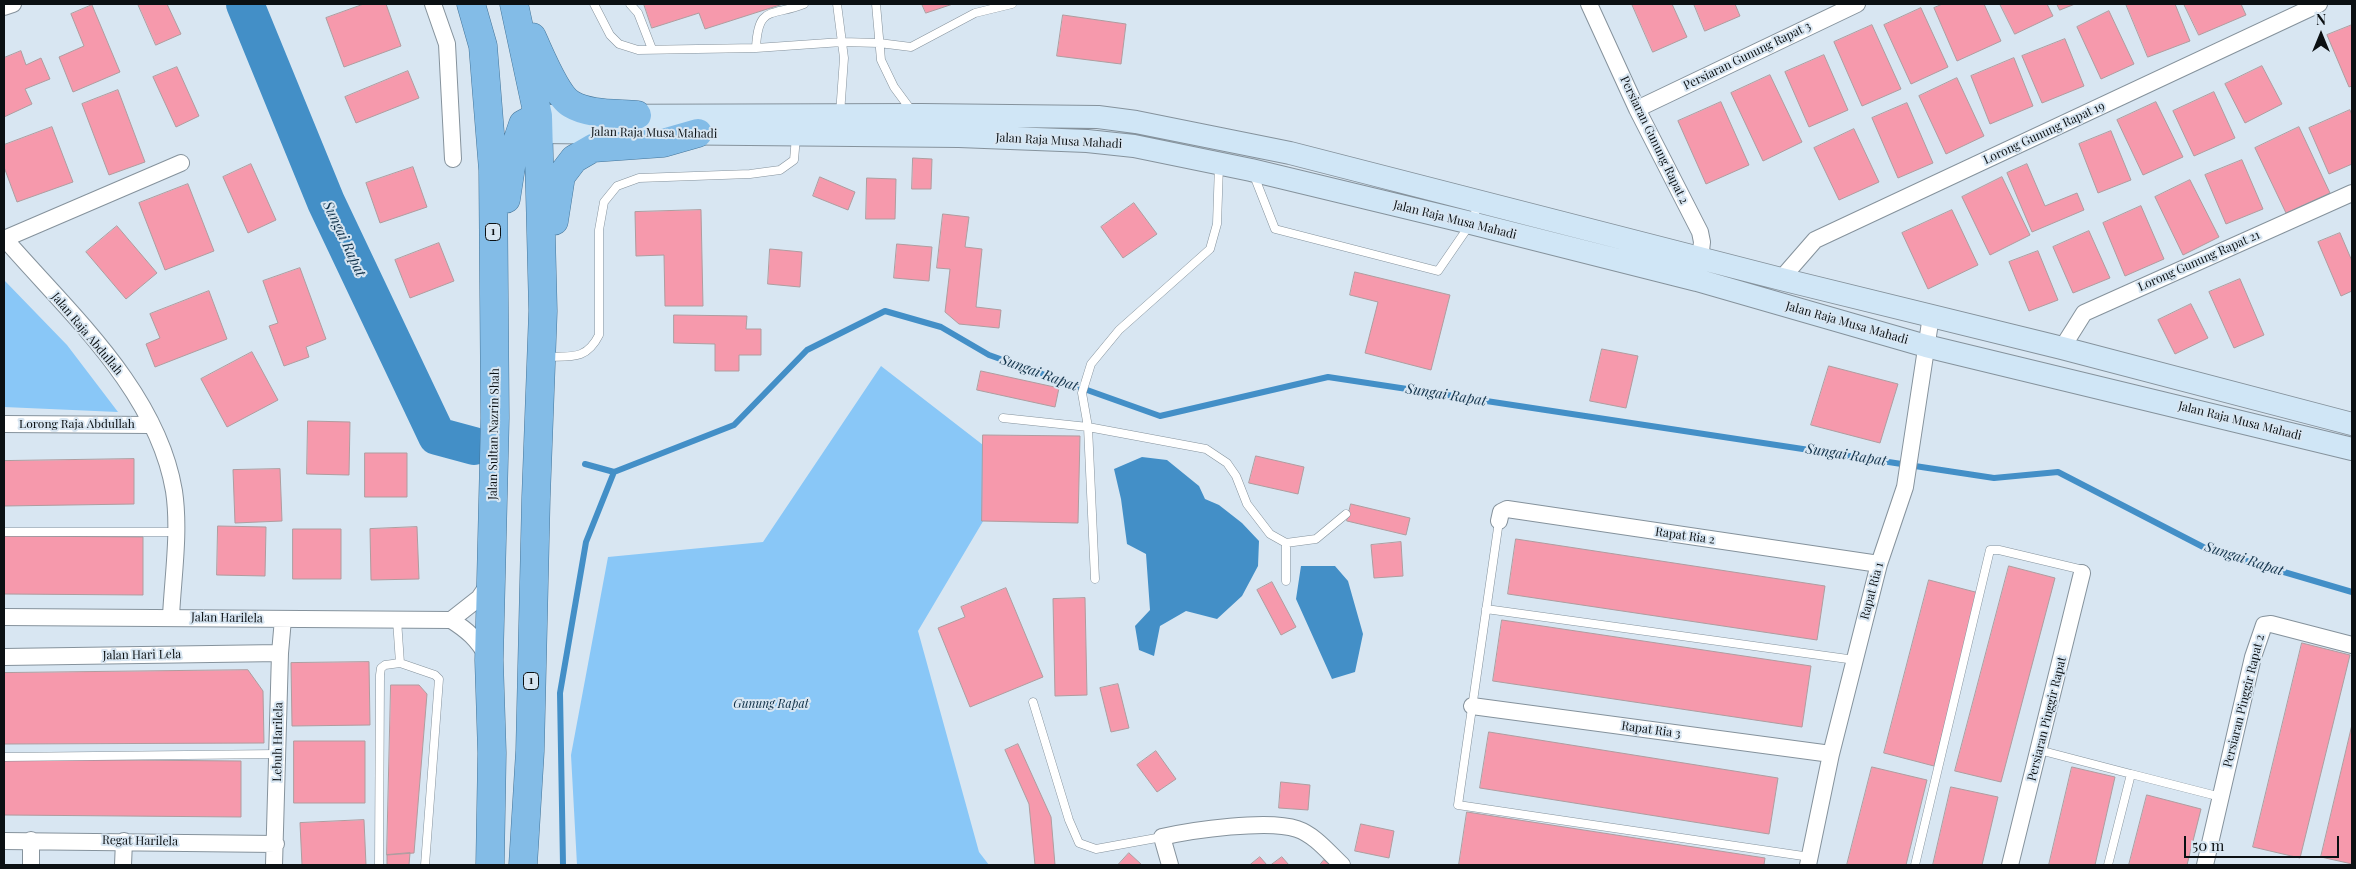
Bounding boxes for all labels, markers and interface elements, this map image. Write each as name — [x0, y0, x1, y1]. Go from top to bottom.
north arrow — [2296, 10, 2346, 60]
text: N — [2316, 10, 2326, 29]
street label: Persiaran Gunung Rapat 3 — [1681, 19, 1813, 93]
street label: Persiaran Gunung Rapat 2 — [1617, 74, 1691, 206]
street label: Lorong Gunung Rapat 19 — [1981, 99, 2107, 167]
street label: Jalan Raja Musa Mahadi — [591, 125, 717, 141]
street label: Jalan Raja Musa Mahadi — [995, 130, 1123, 152]
water label: Sungai Rapat — [319, 198, 369, 280]
street label: Jalan Raja Musa Mahadi — [1392, 198, 1518, 242]
road number: 1 — [486, 223, 500, 240]
street label: Lorong Gunung Rapat 21 — [2136, 228, 2262, 294]
street label: Jalan Raja Abdullah — [48, 290, 126, 378]
street label: Jalan Raja Musa Mahadi — [1784, 299, 1910, 347]
water label: Sungai Rapat — [998, 351, 1080, 395]
street label: Jalan Sultan Nazrin Shah — [486, 368, 502, 500]
water label: Sungai Rapat — [1404, 380, 1488, 410]
street label: Jalan Raja Musa Mahadi — [2177, 399, 2303, 443]
street label: Lorong Raja Abdullah — [19, 417, 135, 431]
water label: Sungai Rapat — [1804, 440, 1888, 470]
street label: Rapat Ria 2 — [1654, 525, 1716, 547]
water label: Sungai Rapat — [2203, 538, 2285, 580]
street label: Rapat Ria 1 — [1857, 561, 1887, 621]
street label: Jalan Harilela — [191, 610, 263, 626]
street label: Persiaran Pinggir Rapat 2 — [2221, 633, 2267, 769]
street label: Jalan Hari Lela — [103, 647, 181, 663]
street label: Persiaran Pinggir Rapat — [2025, 655, 2069, 783]
road number: 1 — [524, 672, 538, 689]
park label: Gunung Rapat — [733, 697, 809, 711]
street label: Lebuh Harilela — [270, 702, 286, 782]
street label: Rapat Ria 3 — [1620, 719, 1682, 741]
scale bar — [2186, 826, 2341, 858]
street label: Regat Harilela — [102, 833, 178, 849]
text: 50 m — [2192, 835, 2224, 855]

